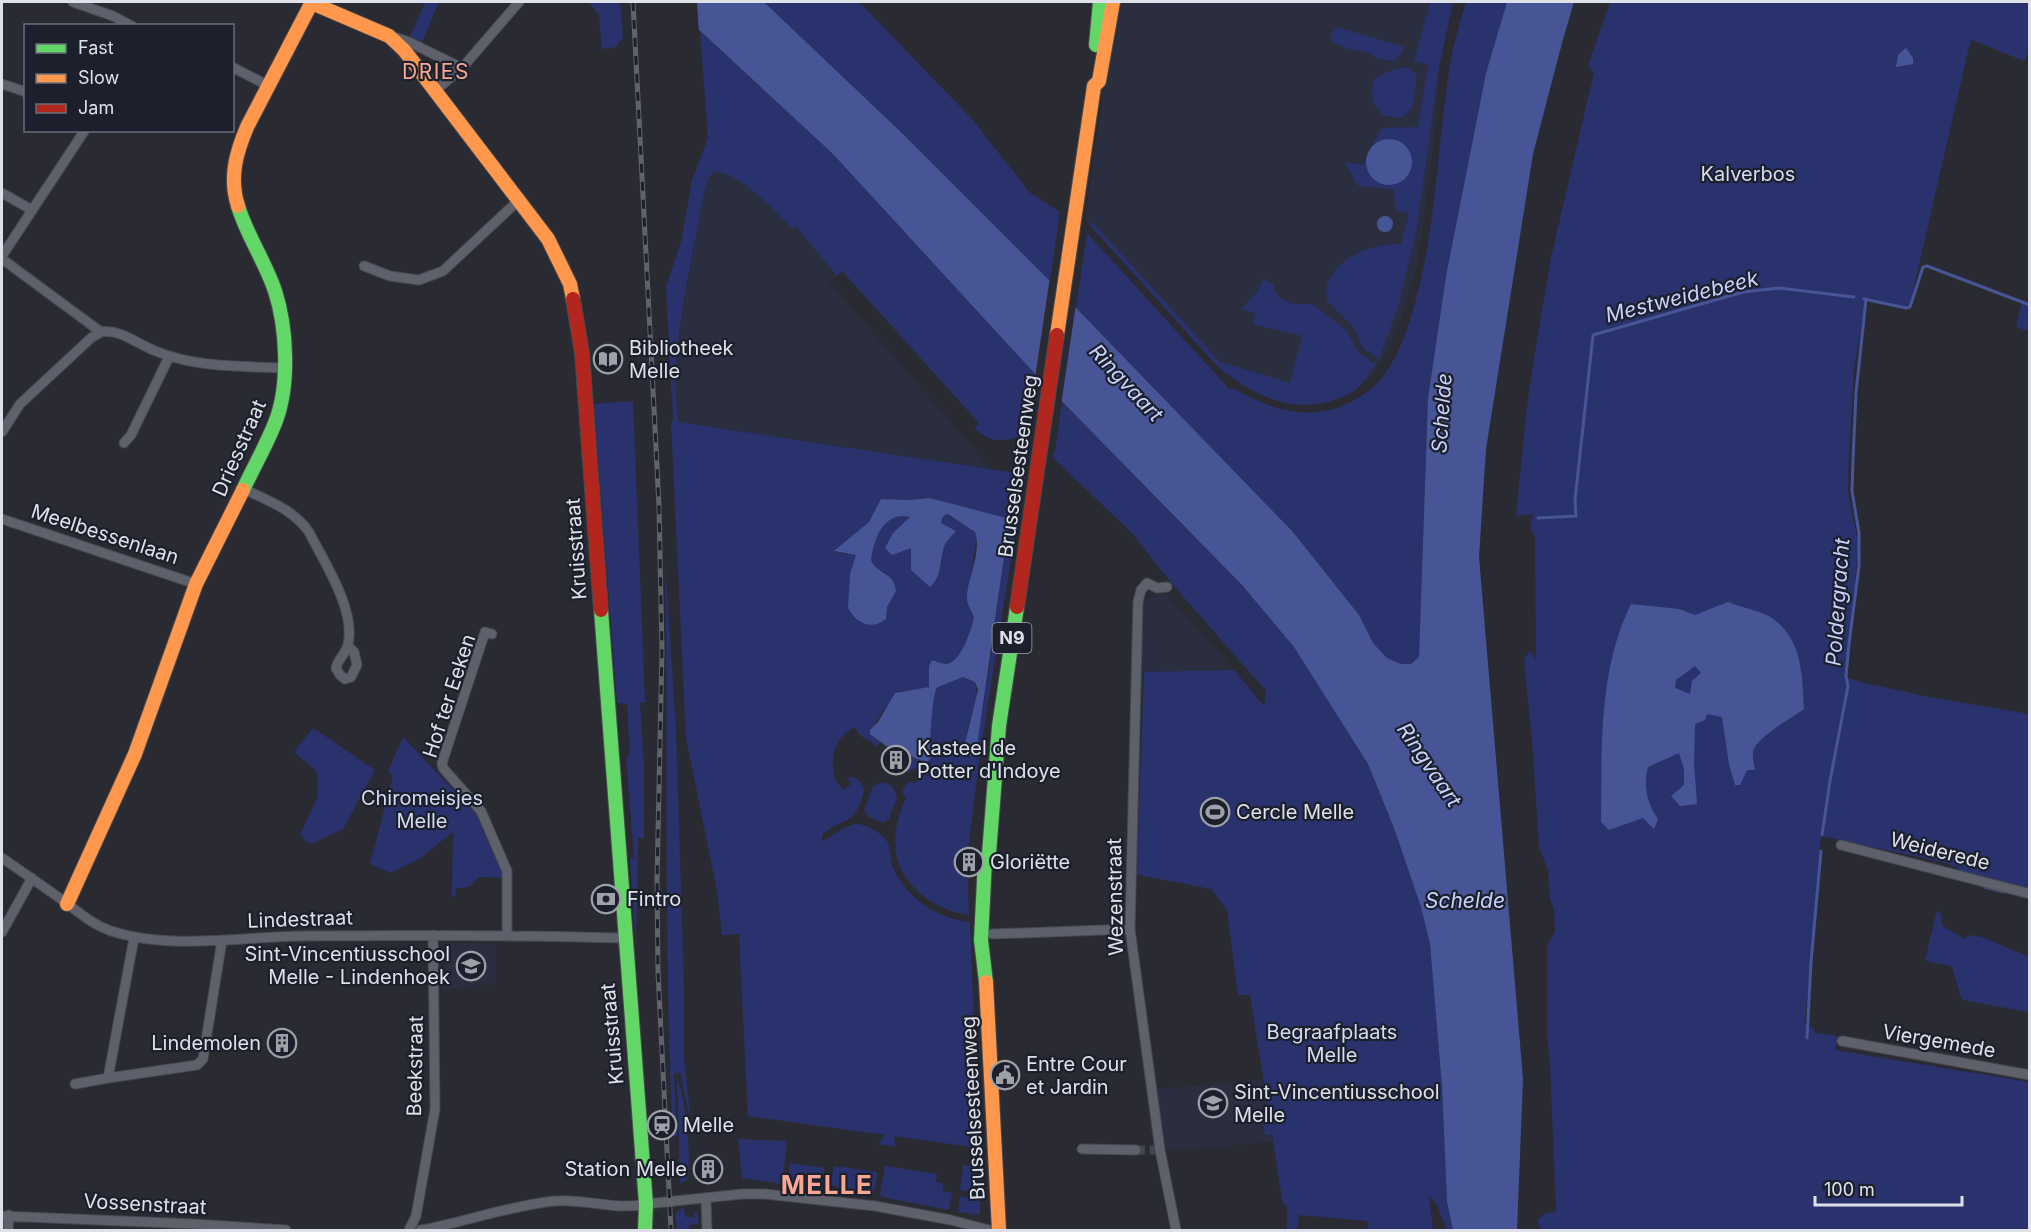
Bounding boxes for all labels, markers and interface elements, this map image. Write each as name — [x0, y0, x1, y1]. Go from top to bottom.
legend — [24, 24, 234, 132]
text: Fast — [78, 37, 114, 58]
district label: DRIES — [402, 59, 470, 84]
text: Slow — [78, 67, 119, 88]
text: Jam — [78, 97, 114, 118]
park label: Kalverbos — [1701, 162, 1795, 186]
water label: Mestweidebeek — [1603, 265, 1761, 328]
place label: Bibliotheek Melle — [629, 336, 734, 383]
water label: Ringvaart — [1084, 339, 1169, 427]
library icon: Bibliotheek Melle — [592, 343, 624, 375]
water label: Schelde — [1426, 372, 1457, 454]
street label: Brusselsesteenweg — [993, 373, 1043, 559]
street label: Driesstraat — [207, 396, 271, 500]
street label: Kruisstraat — [560, 497, 592, 601]
street label: Meelbessenlaan — [28, 499, 182, 569]
water label: Poldergracht — [1821, 536, 1855, 667]
road number: N9 — [992, 623, 1032, 653]
street label: Hof ter Eeken — [418, 631, 480, 761]
water label: Ringvaart — [1392, 718, 1467, 813]
place label: Kasteel de Potter d'Indoye — [917, 736, 1061, 783]
building icon: Kasteel de Potter d'Indoye — [880, 744, 912, 776]
park label: Chiromeisjes Melle — [361, 786, 483, 833]
sports icon: Cercle Melle — [1199, 796, 1231, 828]
place label: Cercle Melle — [1236, 800, 1354, 824]
street label: Weiderede — [1888, 827, 1992, 875]
street label: Wezenstraat — [1102, 837, 1128, 956]
building icon: Gloriëtte — [953, 846, 985, 878]
place label: Gloriëtte — [990, 850, 1070, 874]
bank icon: Fintro — [590, 883, 622, 915]
place label: Fintro — [627, 887, 681, 911]
water label: Schelde — [1425, 888, 1505, 913]
street label: Lindestraat — [247, 905, 354, 933]
place label: Sint-Vincentiusschool Melle - Lindenhoek — [244, 942, 450, 989]
school or university icon: Sint-Vincentiusschool Melle - Lindenhoek — [455, 950, 487, 982]
street label: Kruisstraat — [596, 982, 628, 1086]
street label: Beekstraat — [402, 1015, 428, 1117]
street label: Brusselsesteenweg — [956, 1015, 990, 1201]
street label: Viergemede — [1881, 1019, 1997, 1063]
park label: Begraafplaats Melle — [1267, 1020, 1397, 1067]
building icon: Lindemolen — [266, 1027, 298, 1059]
place label: Lindemolen — [151, 1031, 261, 1055]
place label: Entre Cour et Jardin — [1026, 1052, 1127, 1099]
public building icon: Entre Cour et Jardin — [989, 1059, 1021, 1091]
place label: Sint-Vincentiusschool Melle — [1234, 1080, 1440, 1127]
school or university icon: Sint-Vincentiusschool Melle — [1197, 1087, 1229, 1119]
station icon: Melle — [646, 1109, 678, 1141]
place label: Melle — [683, 1113, 734, 1137]
building icon: Station Melle — [692, 1153, 724, 1185]
place label: Station Melle — [564, 1157, 687, 1181]
district label: MELLE — [781, 1169, 873, 1200]
scale bar — [1815, 1169, 1962, 1207]
text: 100 m — [1824, 1179, 1875, 1200]
street label: Vossenstraat — [83, 1189, 207, 1219]

